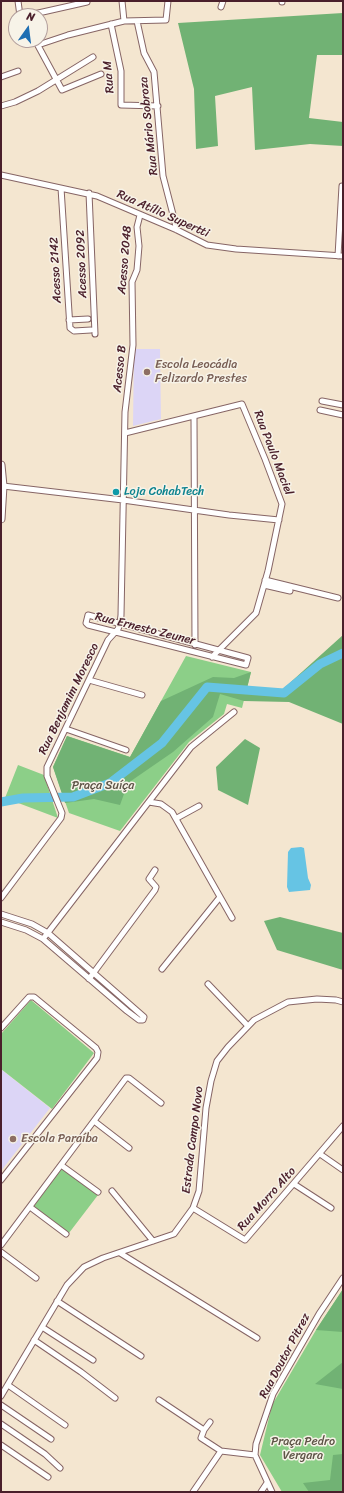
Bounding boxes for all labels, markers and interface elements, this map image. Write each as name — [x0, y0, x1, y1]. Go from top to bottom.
text: N — [25, 7, 37, 27]
north arrow — [8, 8, 48, 48]
street label: Rua M — [100, 60, 118, 94]
street label: Rua Mário Sobroza — [137, 76, 161, 176]
street label: Rua Atílio Supertti — [114, 187, 212, 241]
street label: Acesso 2048 — [115, 225, 135, 295]
street label: Acesso 2092 — [74, 230, 90, 298]
street label: Acesso 2142 — [47, 237, 65, 303]
street label: Acesso B — [110, 345, 130, 393]
place label: Escola Leocádia Felizardo Prestes — [155, 358, 247, 386]
marker: Escola Leocádia Felizardo Prestes — [142, 367, 152, 377]
street label: Rua Paulo Maciel — [250, 409, 296, 497]
place label: Loja CohabTech — [124, 485, 204, 499]
marker: Loja CohabTech — [111, 487, 121, 497]
street label: Rua Ernesto Zeuner — [93, 610, 197, 648]
street label: Rua Benjamim Moresco — [36, 641, 102, 757]
park label: Praça Suíça — [72, 779, 134, 793]
street label: Estrada Campo Novo — [179, 1085, 207, 1195]
place label: Escola Paraíba — [21, 1132, 98, 1146]
marker: Escola Paraíba — [8, 1134, 18, 1144]
street label: Rua Morro Alto — [235, 1164, 299, 1234]
street label: Rua Doutor Pitrez — [256, 1311, 314, 1401]
park label: Praça Pedro Vergara — [271, 1435, 335, 1463]

